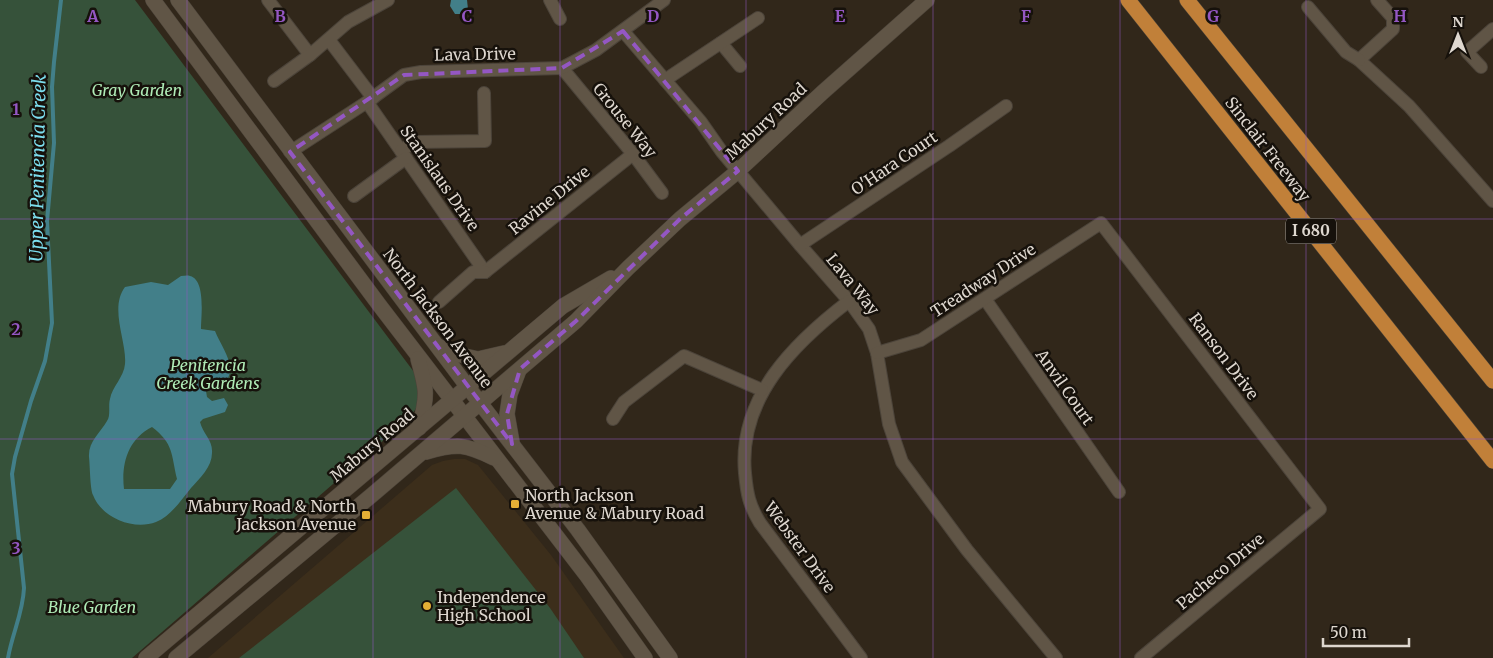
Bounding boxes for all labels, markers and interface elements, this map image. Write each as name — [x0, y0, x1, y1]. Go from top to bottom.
text: A — [86, 6, 99, 26]
text: B — [274, 6, 286, 26]
text: C — [462, 6, 472, 26]
text: D — [647, 6, 659, 26]
text: E — [835, 6, 846, 26]
text: F — [1021, 6, 1031, 26]
text: G — [1207, 6, 1219, 26]
text: H — [1393, 6, 1407, 26]
north arrow — [1433, 10, 1483, 60]
text: N — [1452, 13, 1464, 31]
street label: Lava Drive — [434, 43, 516, 65]
water label: Upper Penitencia Creek — [24, 74, 51, 262]
street label: Mabury Road — [721, 78, 811, 164]
street label: Grouse Way — [589, 79, 662, 162]
park label: Gray Garden — [92, 80, 182, 100]
street label: Sinclair Freeway — [1221, 93, 1315, 206]
text: 1 — [12, 99, 20, 119]
street label: Stanislaus Drive — [396, 121, 484, 235]
street label: O'Hara Court — [847, 126, 942, 199]
street label: Ravine Drive — [505, 161, 593, 239]
road number: I 680 — [1286, 218, 1336, 244]
street label: Treadway Drive — [927, 239, 1039, 321]
street label: North Jackson Avenue — [379, 244, 497, 392]
street label: Lava Way — [822, 249, 884, 319]
street label: Ranson Drive — [1185, 309, 1263, 403]
text: 2 — [11, 319, 21, 339]
street label: Anvil Court — [1031, 345, 1099, 429]
park label: Penitencia Creek Gardens — [156, 355, 260, 393]
street label: Mabury Road — [326, 404, 418, 486]
place label: North Jackson Avenue & Mabury Road — [524, 485, 704, 523]
place label: Mabury Road & North Jackson Avenue — [188, 496, 356, 534]
street label: Webster Drive — [760, 497, 840, 596]
marker: North Jackson Avenue & Mabury Road — [509, 498, 521, 510]
marker: Mabury Road & North Jackson Avenue — [360, 509, 372, 521]
street label: Pacheco Drive — [1172, 529, 1268, 613]
text: 3 — [11, 538, 21, 558]
place label: Independence High School — [437, 587, 546, 625]
park label: Blue Garden — [48, 597, 136, 617]
marker: Independence High School — [421, 600, 433, 612]
scale bar — [1323, 616, 1409, 648]
text: 50 m — [1330, 623, 1367, 642]

